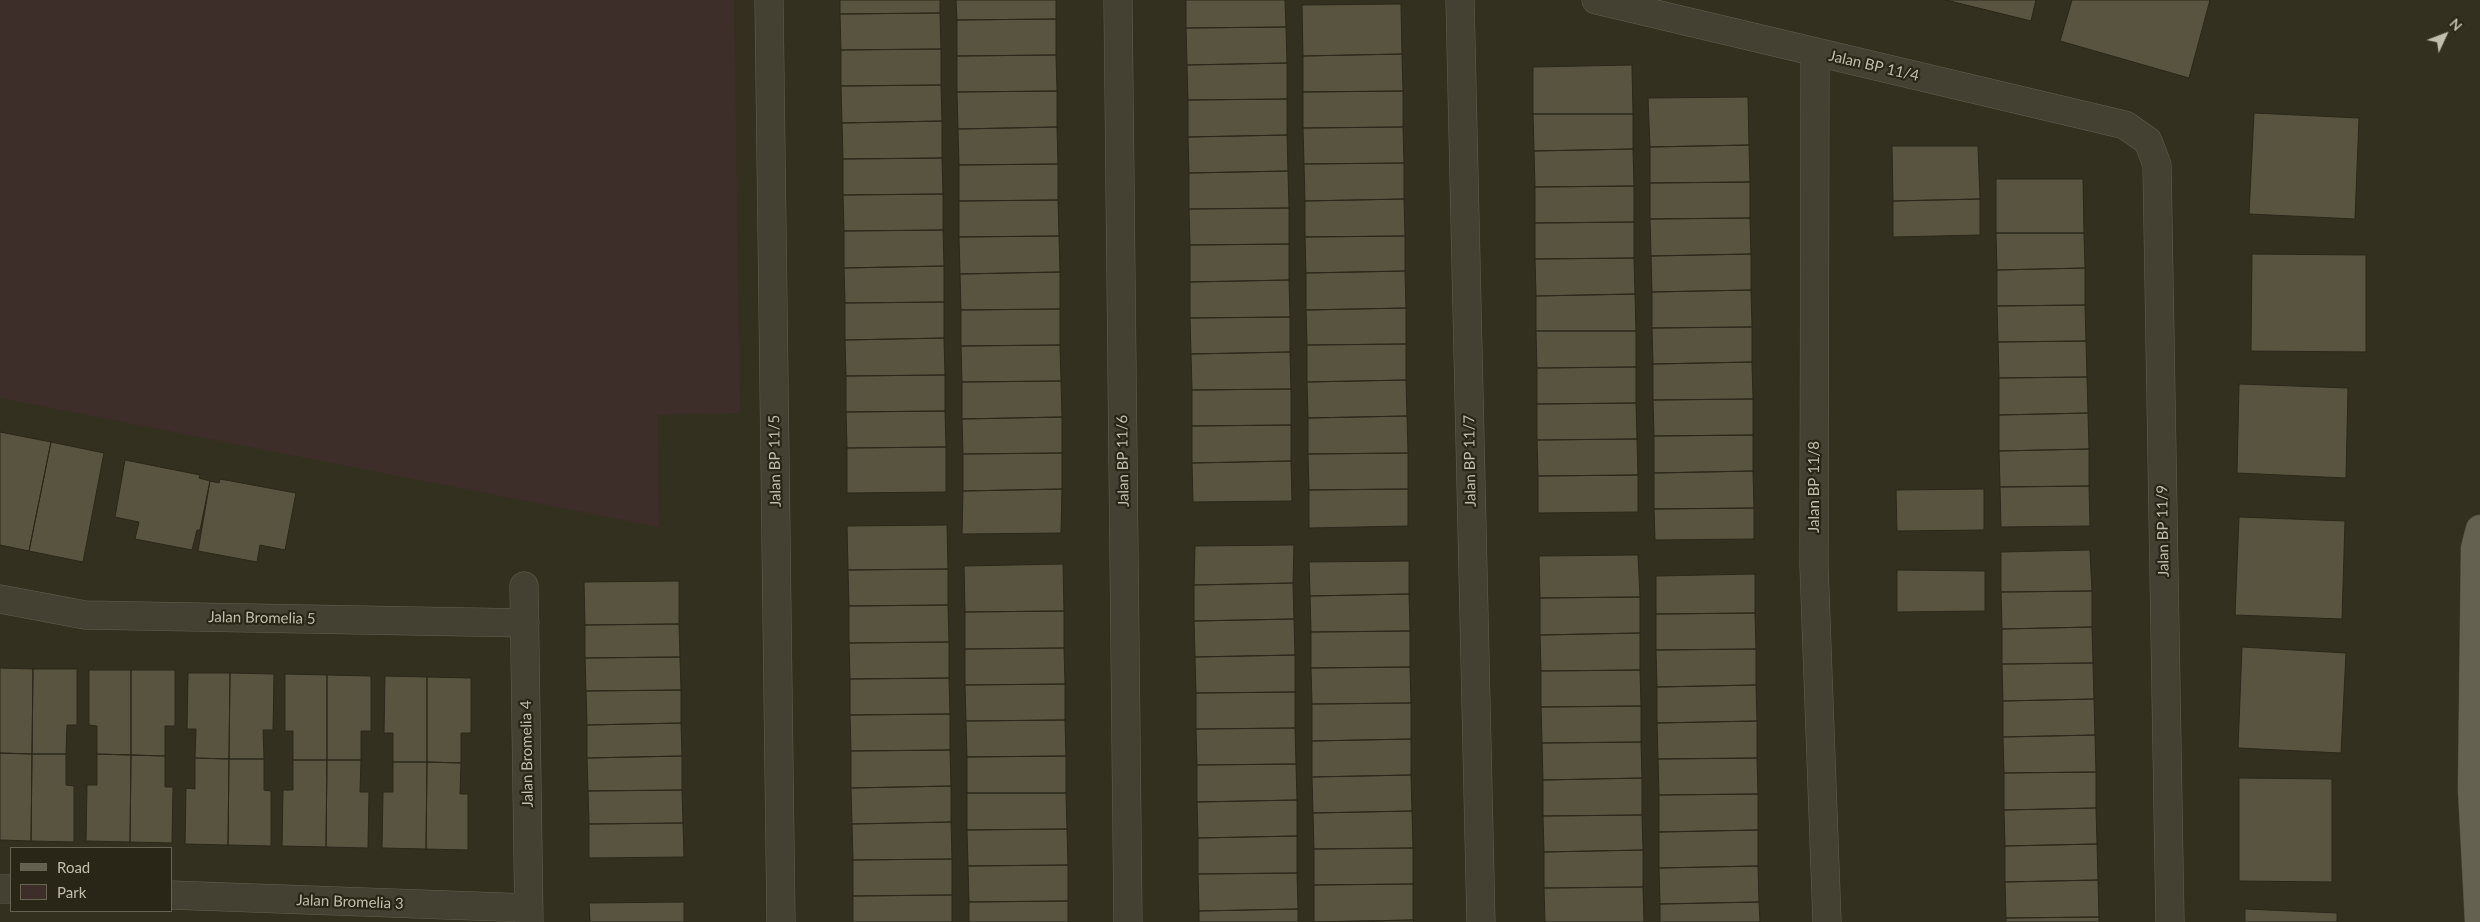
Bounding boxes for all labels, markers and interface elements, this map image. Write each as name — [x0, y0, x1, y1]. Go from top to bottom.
north arrow — [2420, 10, 2470, 60]
text: N — [2446, 15, 2466, 34]
street label: Jalan BP 11/4 — [1827, 47, 1921, 85]
street label: Jalan BP 11/5 — [765, 415, 785, 507]
street label: Jalan BP 11/6 — [1113, 415, 1133, 507]
street label: Jalan BP 11/7 — [1460, 415, 1480, 507]
street label: Jalan BP 11/8 — [1805, 441, 1823, 533]
street label: Jalan BP 11/9 — [2153, 485, 2173, 577]
street label: Jalan Bromelia 5 — [208, 608, 316, 628]
street label: Jalan Bromelia 4 — [517, 700, 537, 808]
legend — [10, 847, 172, 912]
text: Road — [57, 858, 90, 876]
text: Park — [57, 883, 86, 901]
street label: Jalan Bromelia 3 — [296, 891, 404, 913]

